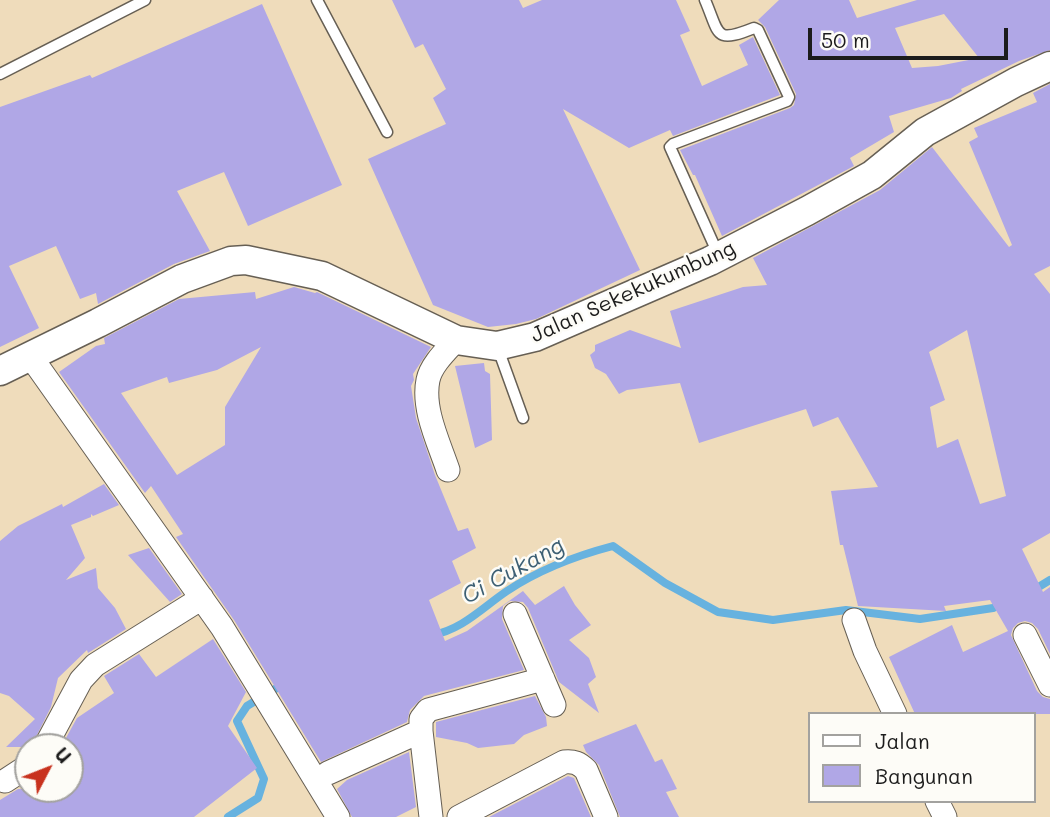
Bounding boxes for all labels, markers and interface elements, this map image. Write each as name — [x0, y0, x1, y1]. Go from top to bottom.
scale bar — [812, 14, 1012, 58]
text: 50 m — [821, 26, 870, 53]
street label: Jalan Sekekukumbung — [527, 236, 739, 348]
water label: Ci Cukang — [457, 532, 569, 610]
legend — [808, 712, 1036, 803]
text: Jalan — [875, 727, 930, 754]
north arrow — [14, 733, 84, 803]
text: U — [50, 742, 77, 768]
text: Bangunan — [875, 762, 973, 789]

